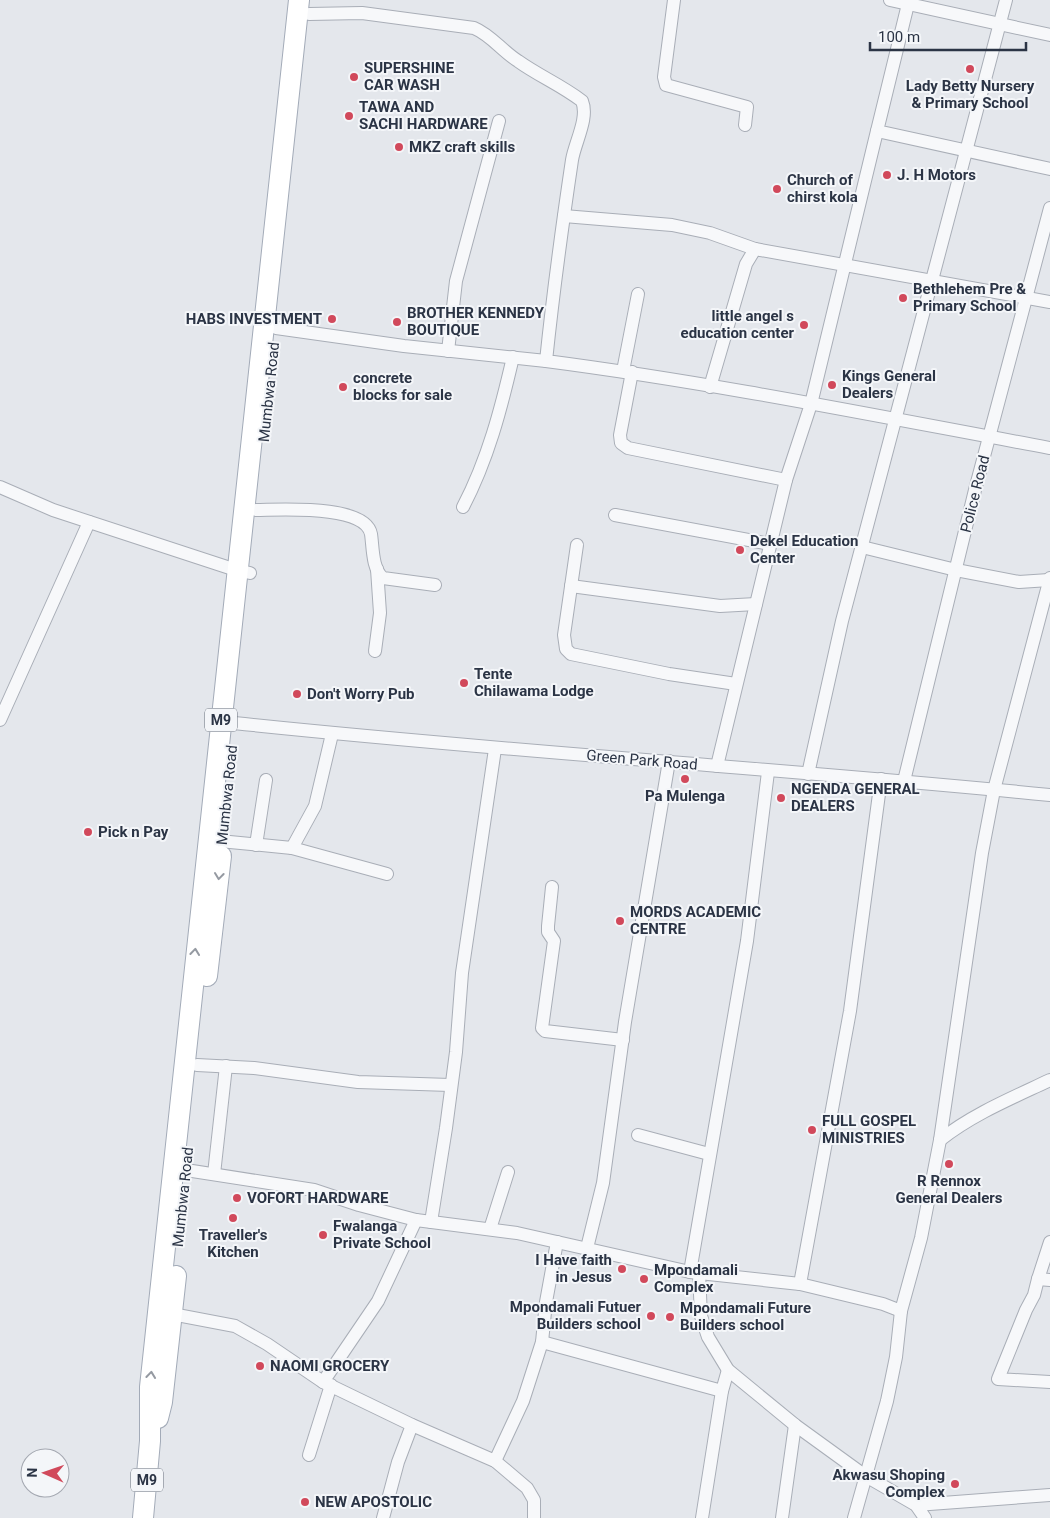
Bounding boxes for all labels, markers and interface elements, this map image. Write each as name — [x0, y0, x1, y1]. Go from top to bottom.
scale bar — [870, 20, 1026, 52]
text: 100 m — [878, 28, 920, 46]
place label: SUPERSHINE CAR WASH — [364, 59, 455, 94]
marker: Lady Betty Nursery & Primary School — [964, 63, 976, 75]
marker: SUPERSHINE CAR WASH — [348, 71, 360, 83]
place label: Lady Betty Nursery & Primary School — [906, 77, 1035, 112]
place label: TAWA AND SACHI HARDWARE — [359, 98, 488, 133]
marker: TAWA AND SACHI HARDWARE — [343, 110, 355, 122]
place label: MKZ craft skills — [409, 138, 515, 156]
marker: MKZ craft skills — [393, 141, 405, 153]
place label: J. H Motors — [897, 166, 976, 184]
marker: J. H Motors — [881, 169, 893, 181]
place label: Church of chirst kola — [787, 171, 858, 206]
marker: Church of chirst kola — [771, 183, 783, 195]
place label: Bethlehem Pre & Primary School — [913, 280, 1026, 315]
marker: Bethlehem Pre & Primary School — [897, 292, 909, 304]
place label: BROTHER KENNEDY BOUTIQUE — [407, 304, 545, 339]
place label: little angel s education center — [681, 307, 794, 342]
place label: HABS INVESTMENT — [186, 310, 322, 328]
marker: HABS INVESTMENT — [326, 313, 338, 325]
marker: BROTHER KENNEDY BOUTIQUE — [391, 316, 403, 328]
marker: little angel s education center — [798, 319, 810, 331]
street label: Mumbwa Road — [255, 341, 283, 443]
place label: Kings General Dealers — [842, 367, 936, 402]
place label: concrete blocks for sale — [353, 369, 452, 404]
marker: Kings General Dealers — [826, 379, 838, 391]
marker: concrete blocks for sale — [337, 381, 349, 393]
street label: Police Road — [957, 453, 993, 535]
place label: Dekel Education Center — [750, 532, 858, 567]
marker: Dekel Education Center — [734, 544, 746, 556]
place label: Tente Chilawama Lodge — [474, 665, 594, 700]
marker: Tente Chilawama Lodge — [458, 677, 470, 689]
place label: Don't Worry Pub — [307, 685, 414, 703]
marker: Don't Worry Pub — [291, 688, 303, 700]
road number: M9 — [205, 708, 237, 732]
street label: Mumbwa Road — [213, 744, 241, 846]
street label: Green Park Road — [586, 746, 698, 774]
marker: Pa Mulenga — [679, 773, 691, 785]
place label: NGENDA GENERAL DEALERS — [791, 780, 920, 815]
place label: Pa Mulenga — [645, 787, 725, 805]
marker: NGENDA GENERAL DEALERS — [775, 792, 787, 804]
place label: Pick n Pay — [98, 823, 169, 841]
marker: Pick n Pay — [82, 826, 94, 838]
one-way arrow — [214, 872, 225, 880]
place label: MORDS ACADEMIC CENTRE — [630, 903, 761, 938]
marker: MORDS ACADEMIC CENTRE — [614, 915, 626, 927]
one-way arrow — [190, 948, 201, 956]
place label: FULL GOSPEL MINISTRIES — [822, 1112, 916, 1147]
marker: FULL GOSPEL MINISTRIES — [806, 1124, 818, 1136]
street label: Mumbwa Road — [169, 1146, 197, 1248]
marker: R Rennox General Dealers — [943, 1158, 955, 1170]
place label: R Rennox General Dealers — [896, 1172, 1003, 1207]
place label: VOFORT HARDWARE — [247, 1189, 389, 1207]
marker: VOFORT HARDWARE — [231, 1192, 243, 1204]
marker: Traveller's Kitchen — [227, 1212, 239, 1224]
place label: Fwalanga Private School — [333, 1217, 431, 1252]
place label: Traveller's Kitchen — [199, 1226, 268, 1261]
marker: Fwalanga Private School — [317, 1229, 329, 1241]
place label: I Have faith in Jesus — [535, 1251, 612, 1286]
place label: Mpondamali Complex — [654, 1261, 738, 1296]
marker: I Have faith in Jesus — [616, 1263, 628, 1275]
marker: Mpondamali Complex — [638, 1273, 650, 1285]
place label: Mpondamali Futuer Builders school — [510, 1298, 641, 1333]
place label: Mpondamali Future Builders school — [680, 1299, 811, 1334]
marker: Mpondamali Futuer Builders school — [645, 1310, 657, 1322]
marker: Mpondamali Future Builders school — [664, 1311, 676, 1323]
place label: NAOMI GROCERY — [270, 1357, 390, 1375]
marker: NAOMI GROCERY — [254, 1360, 266, 1372]
one-way arrow — [145, 1371, 156, 1379]
north arrow — [20, 1448, 70, 1498]
place label: Akwasu Shoping Complex — [833, 1466, 945, 1501]
text: N — [24, 1467, 40, 1478]
road number: M9 — [131, 1468, 163, 1492]
marker: Akwasu Shoping Complex — [949, 1478, 961, 1490]
place label: NEW APOSTOLIC — [315, 1493, 432, 1511]
marker: NEW APOSTOLIC — [299, 1496, 311, 1508]

